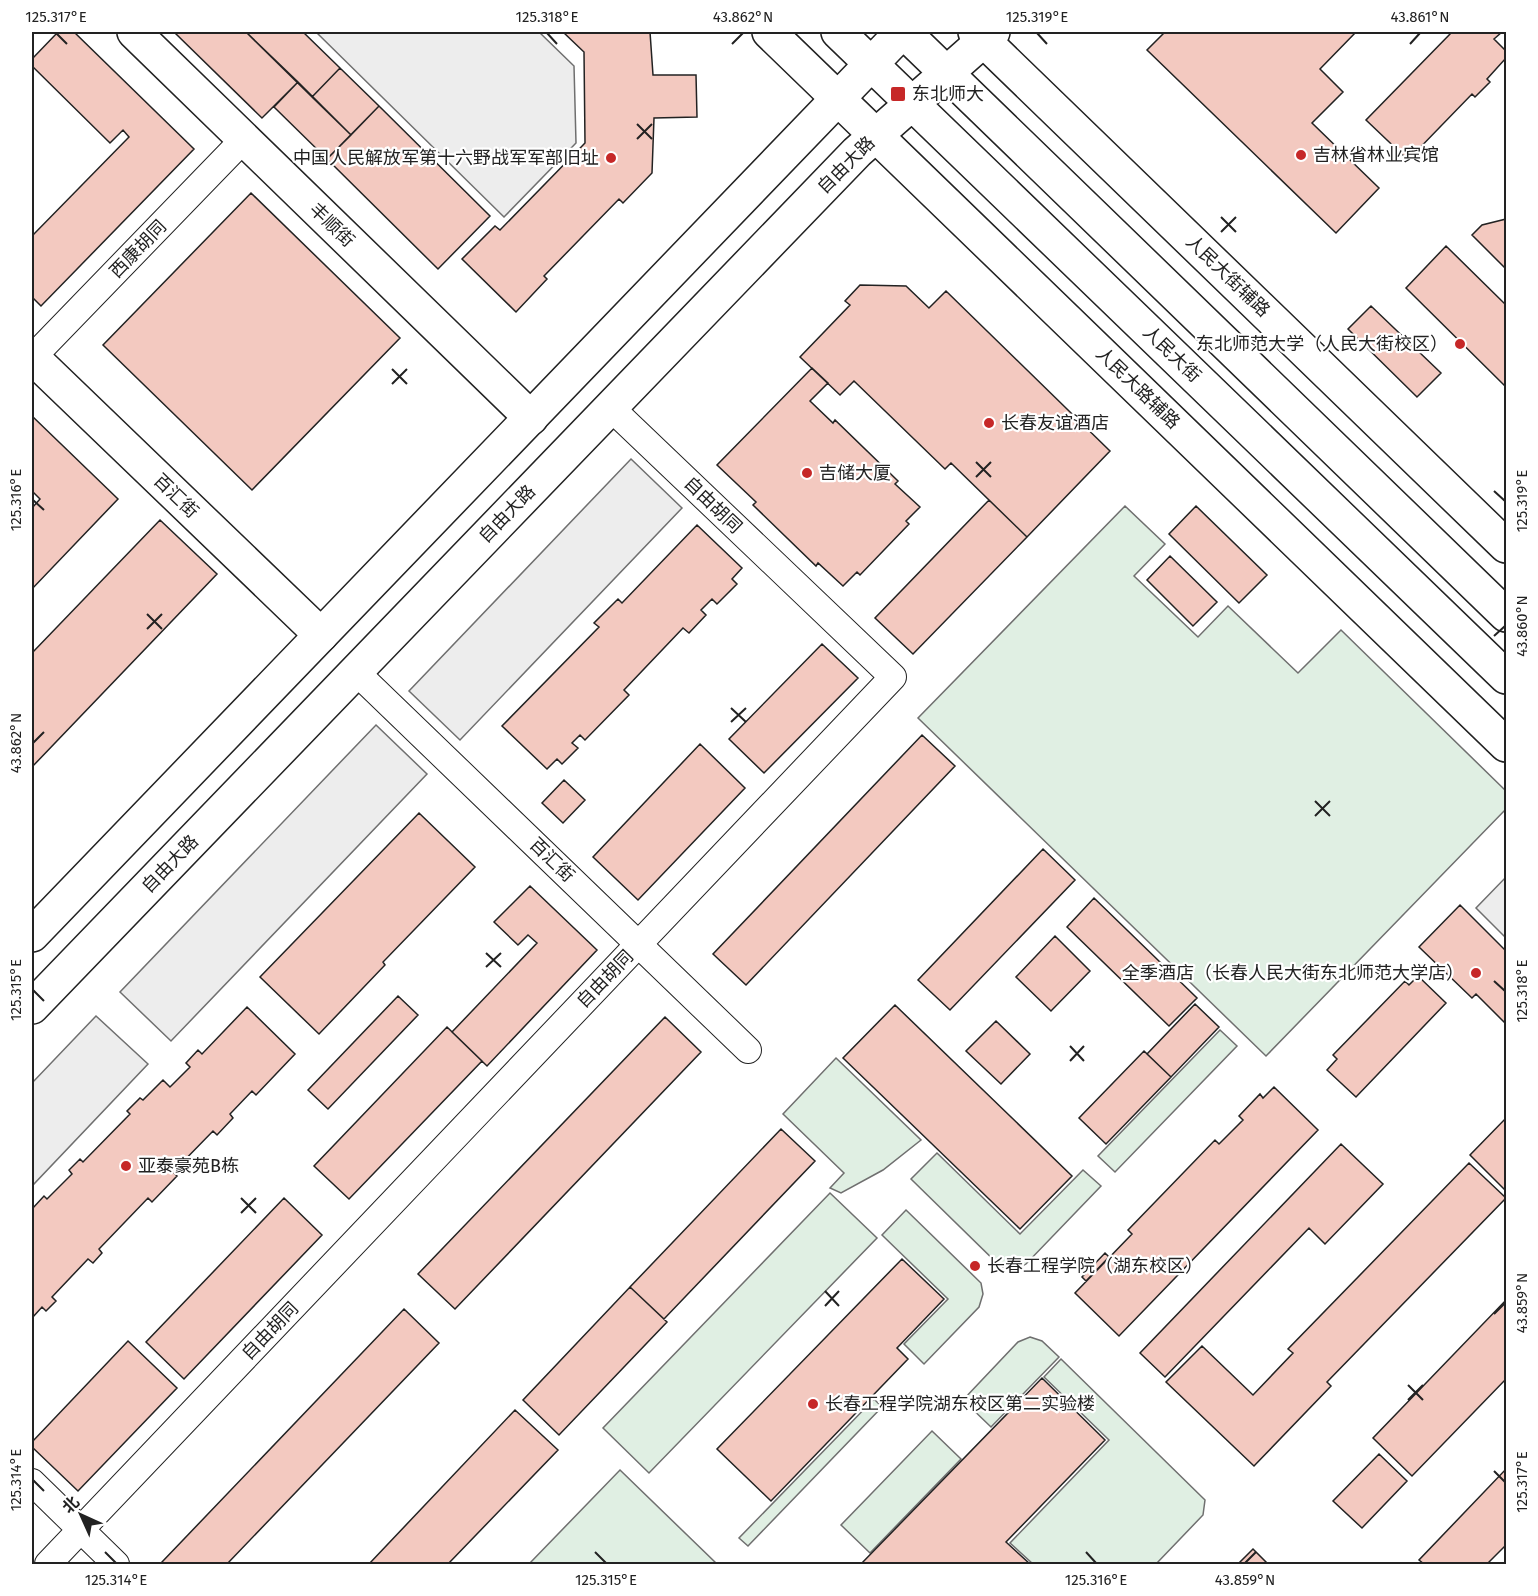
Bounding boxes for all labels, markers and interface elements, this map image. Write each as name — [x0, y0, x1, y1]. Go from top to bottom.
text: 125.317°E — [25, 8, 87, 26]
text: 125.318°E — [516, 8, 578, 26]
text: 43.862°N — [713, 8, 773, 26]
text: 125.319°E — [1006, 8, 1068, 26]
text: 43.861°N — [1391, 8, 1449, 26]
place label: 东北师大 — [912, 83, 984, 105]
marker: 东北师大 — [889, 85, 907, 103]
street label: 自由大路 — [813, 132, 879, 198]
place label: 吉林省林业宾馆 — [1313, 144, 1439, 166]
place label: 中国人民解放军第十六野战军军部旧址 — [293, 147, 599, 169]
marker: 吉林省林业宾馆 — [1294, 148, 1308, 162]
marker: 中国人民解放军第十六野战军军部旧址 — [604, 151, 618, 165]
street label: 丰顺街 — [305, 198, 359, 252]
street label: 西康胡同 — [105, 215, 171, 283]
street label: 人民大街辅路 — [1182, 231, 1274, 321]
street label: 人民大街 — [1138, 321, 1206, 387]
place label: 东北师范大学（人民大街校区） — [1196, 333, 1448, 355]
marker: 东北师范大学（人民大街校区） — [1453, 337, 1467, 351]
street label: 人民大路辅路 — [1092, 343, 1184, 433]
place label: 长春友谊酒店 — [1001, 412, 1109, 434]
marker: 长春友谊酒店 — [982, 416, 996, 430]
place label: 吉储大厦 — [819, 462, 891, 484]
marker: 吉储大厦 — [800, 466, 814, 480]
text: 125.316°E — [7, 469, 25, 531]
street label: 百汇街 — [149, 469, 203, 523]
text: 125.319°E — [1513, 470, 1531, 532]
street label: 自由胡同 — [679, 472, 747, 538]
street label: 自由大路 — [474, 480, 540, 548]
text: 43.860°N — [1513, 595, 1531, 657]
text: 43.862°N — [7, 713, 25, 773]
street label: 自由大路 — [137, 830, 203, 898]
street label: 百汇街 — [525, 833, 579, 887]
street label: 自由胡同 — [572, 945, 638, 1013]
text: 125.315°E — [7, 959, 25, 1021]
text: 125.318°E — [1513, 960, 1531, 1022]
place label: 全季酒店（长春人民大街东北师范大学店） — [1122, 962, 1464, 984]
marker: 全季酒店（长春人民大街东北师范大学店） — [1469, 966, 1483, 980]
place label: 亚泰豪苑B栋 — [138, 1155, 239, 1177]
marker: 亚泰豪苑B栋 — [119, 1159, 133, 1173]
place label: 长春工程学院（湖东校区） — [987, 1255, 1203, 1277]
marker: 长春工程学院（湖东校区） — [968, 1259, 982, 1273]
text: 43.859°N — [1513, 1273, 1531, 1333]
street label: 自由胡同 — [237, 1297, 303, 1365]
place label: 长春工程学院湖东校区第二实验楼 — [825, 1393, 1095, 1415]
marker: 长春工程学院湖东校区第二实验楼 — [806, 1397, 820, 1411]
text: 125.314°E — [7, 1449, 25, 1511]
text: 125.317°E — [1513, 1451, 1531, 1513]
north arrow — [51, 1485, 111, 1545]
text: 北 — [58, 1492, 83, 1517]
text: 125.314°E — [85, 1571, 147, 1589]
text: 125.315°E — [575, 1571, 637, 1589]
text: 125.316°E — [1065, 1571, 1127, 1589]
text: 43.859°N — [1215, 1571, 1275, 1589]

